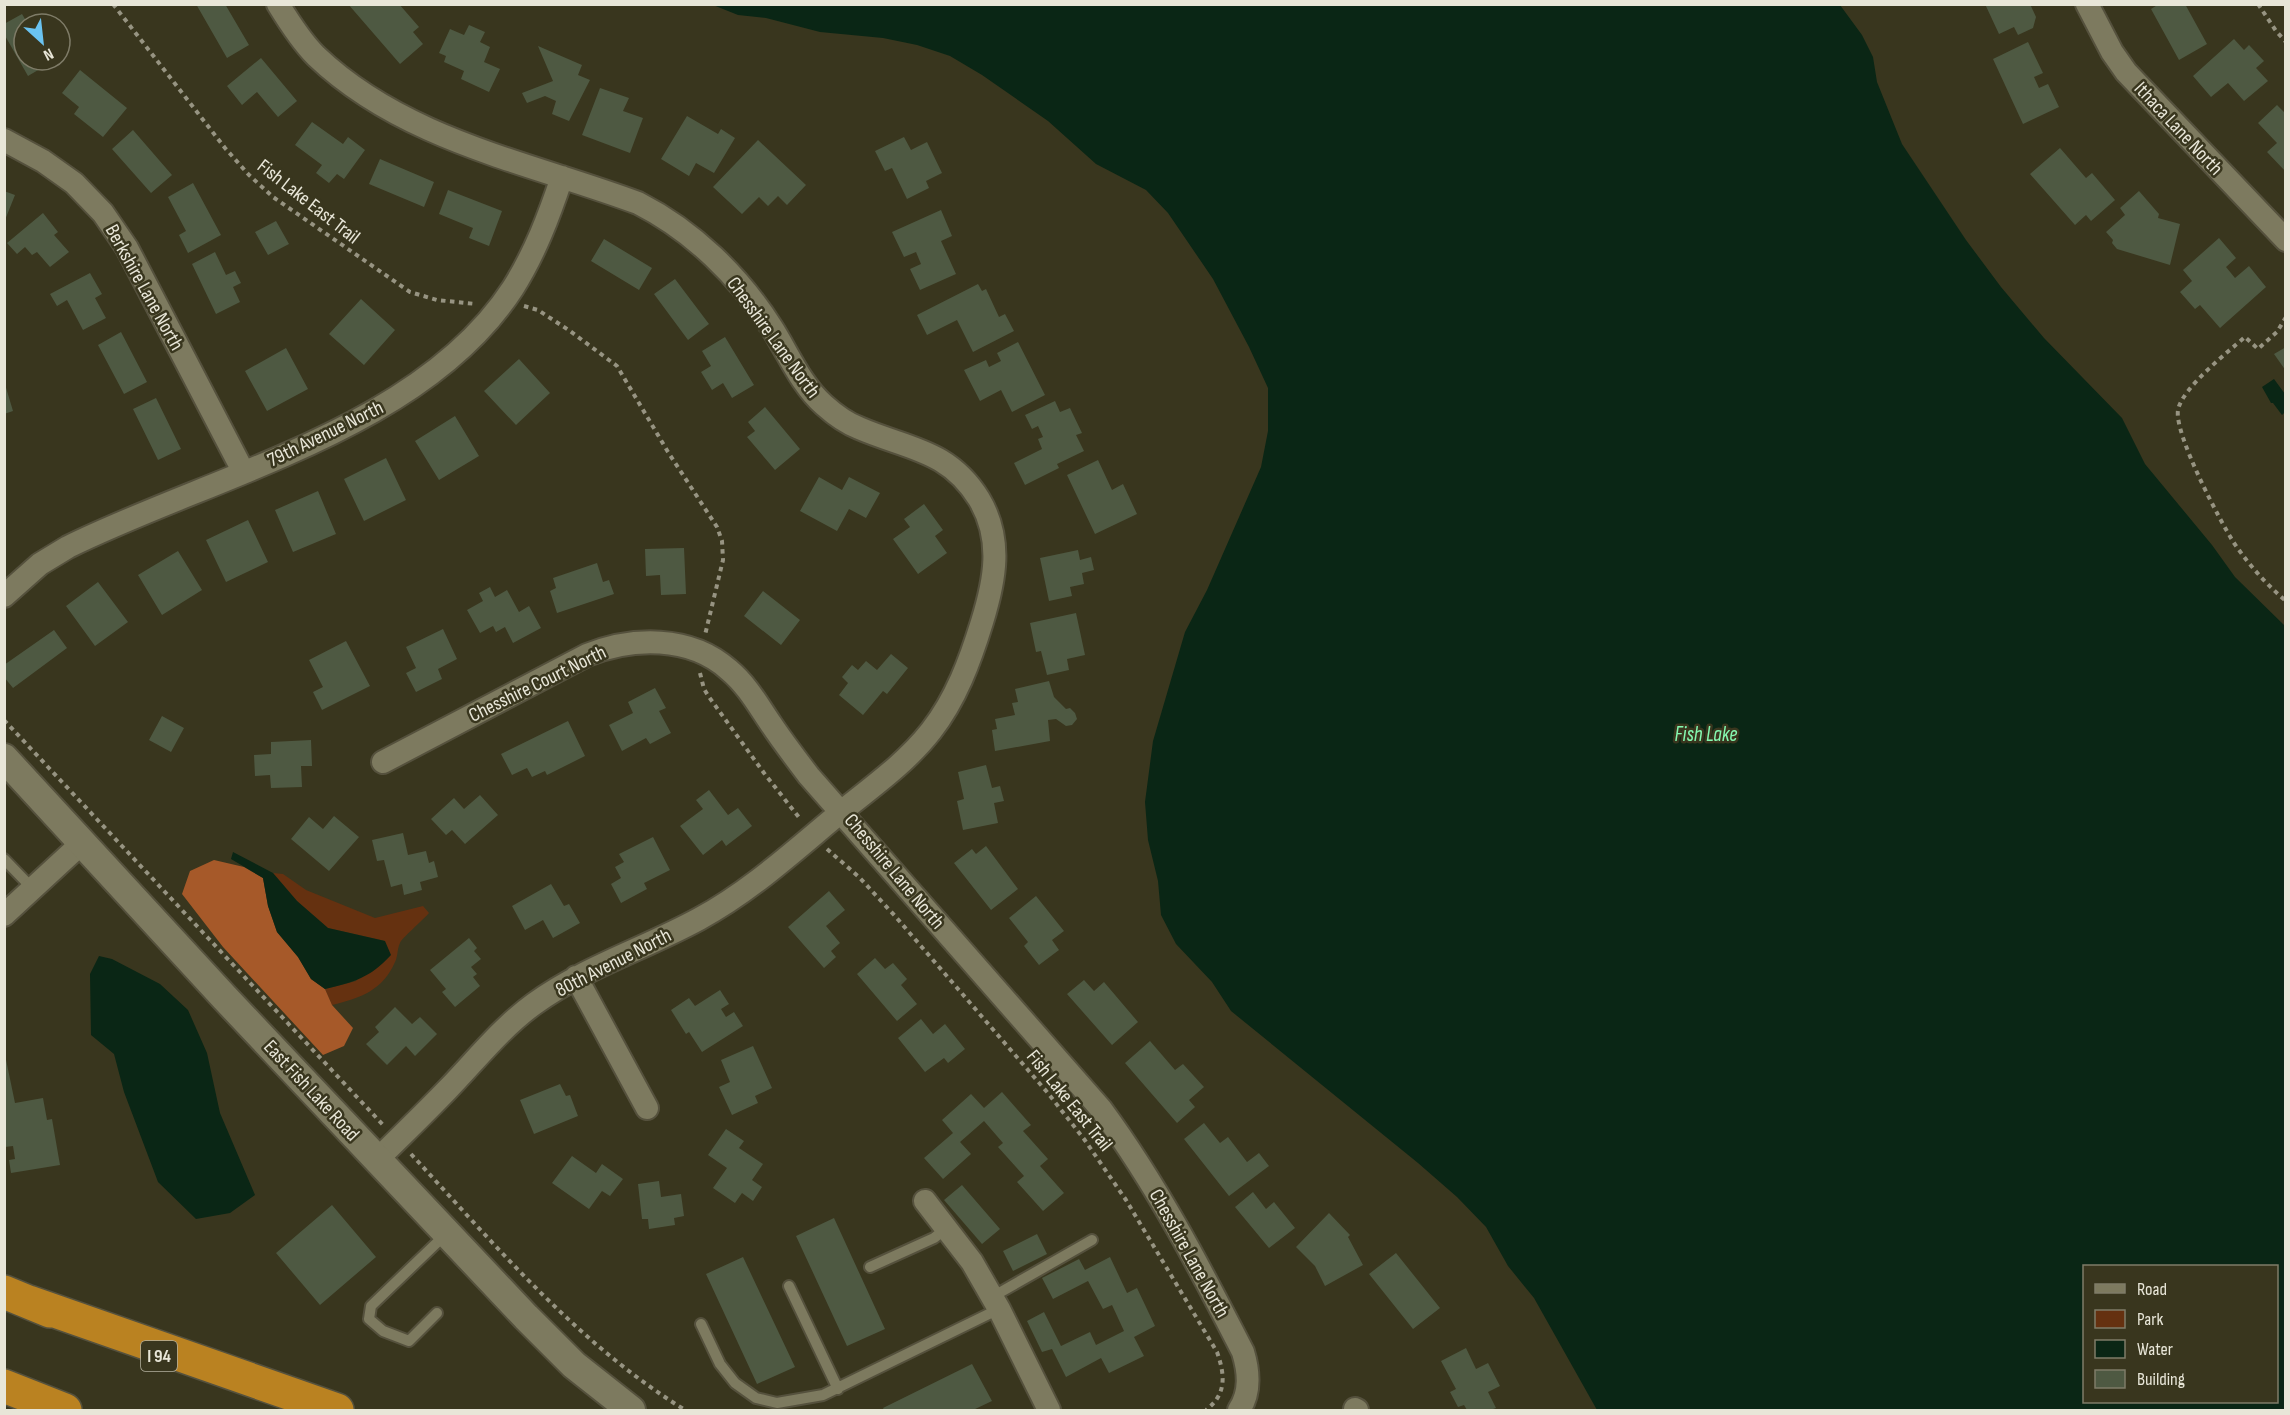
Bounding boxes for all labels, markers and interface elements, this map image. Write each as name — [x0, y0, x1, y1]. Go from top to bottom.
north arrow — [12, 12, 72, 72]
text: N — [40, 44, 56, 64]
street label: Ithaca Lane North — [2129, 77, 2228, 180]
street label: Fish Lake East Trail — [252, 154, 364, 249]
street label: Berkshire Lane North — [100, 220, 189, 355]
street label: Chesshire Lane North — [721, 273, 825, 403]
street label: 79th Avenue North — [264, 395, 387, 472]
street label: Chesshire Court North — [465, 640, 610, 728]
water label: Fish Lake — [1675, 722, 1737, 747]
street label: Chesshire Lane North — [839, 809, 950, 934]
street label: 80th Avenue North — [552, 923, 675, 1002]
street label: East Fish Lake Road — [258, 1035, 364, 1146]
street label: Fish Lake East Trail — [1021, 1045, 1117, 1156]
street label: Chesshire Lane North — [1144, 1185, 1234, 1322]
legend — [2083, 1265, 2278, 1403]
text: Road — [2137, 1279, 2167, 1300]
text: Park — [2137, 1309, 2163, 1330]
text: Water — [2137, 1339, 2173, 1360]
road number: I 94 — [141, 1341, 177, 1371]
text: Building — [2137, 1369, 2185, 1390]

